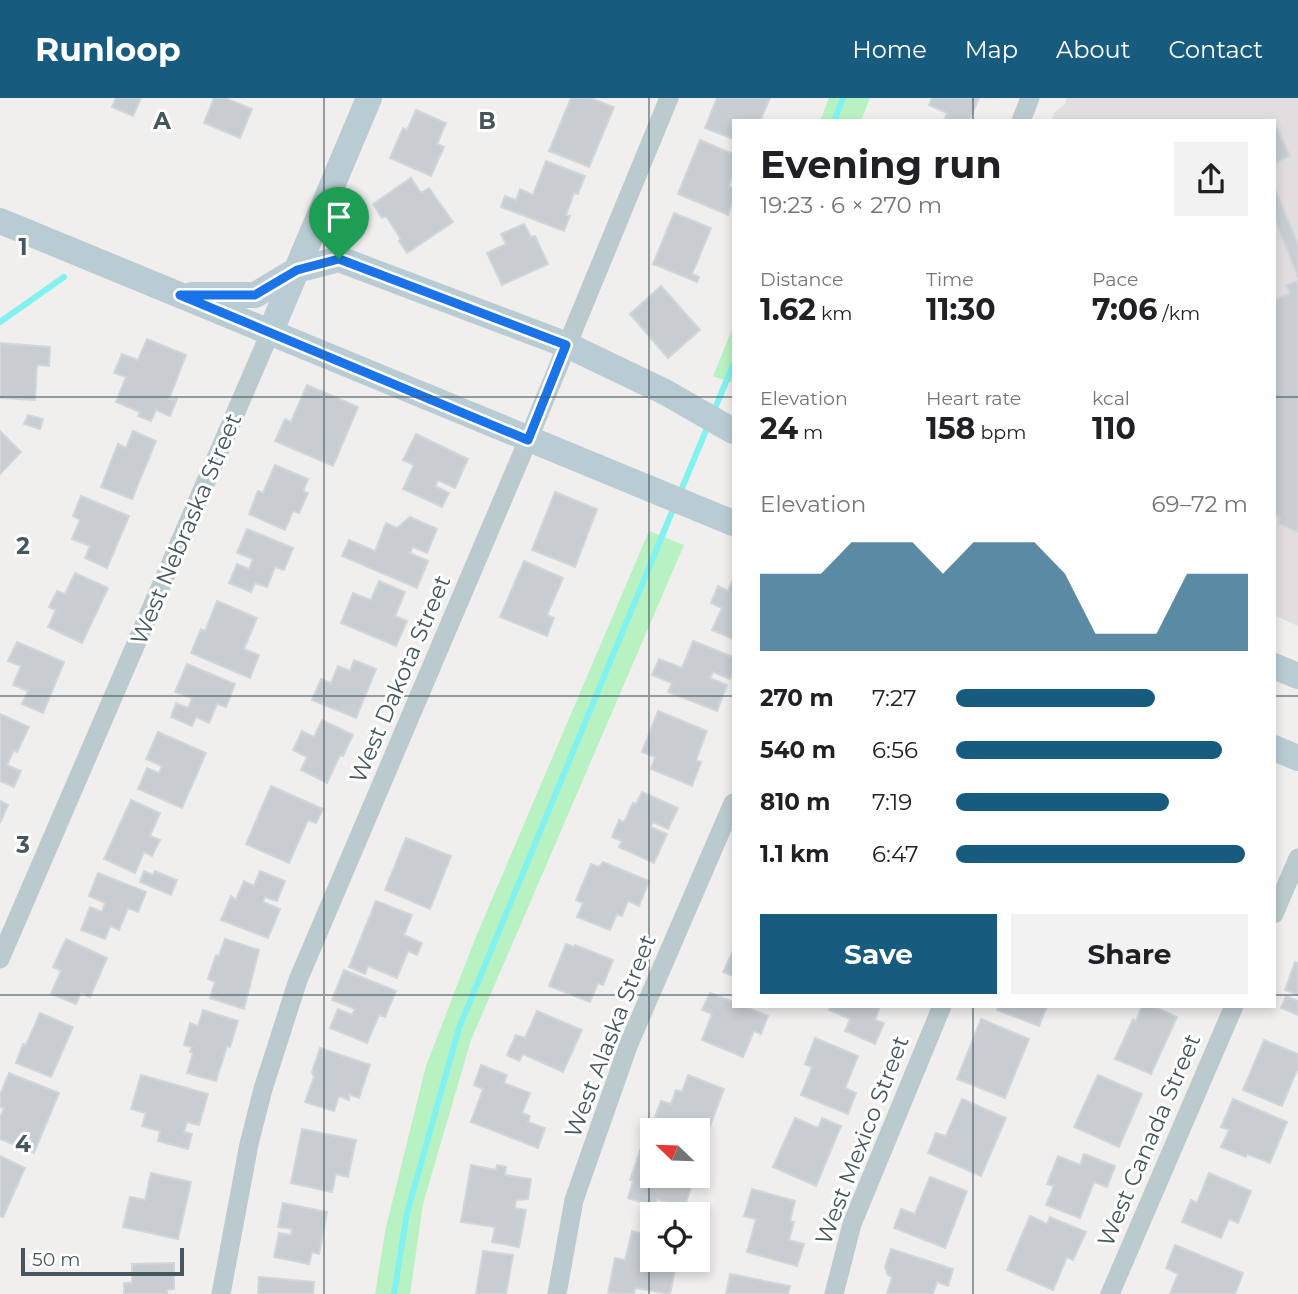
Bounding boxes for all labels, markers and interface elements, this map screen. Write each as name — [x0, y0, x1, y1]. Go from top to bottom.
text: Runloop — [35, 29, 181, 69]
text: Home — [852, 35, 927, 64]
text: Map — [965, 35, 1018, 64]
text: About — [1056, 35, 1130, 64]
text: Contact — [1168, 35, 1263, 64]
text: A — [152, 107, 171, 135]
text: B — [478, 107, 496, 135]
text: Evening run — [760, 141, 1002, 188]
button: share — [1174, 142, 1248, 216]
pin — [309, 187, 369, 259]
text: 19:23 · 6 × 270 m — [760, 191, 942, 219]
icon: arrive — [320, 198, 358, 236]
text: 1 — [18, 233, 28, 261]
text: Distance — [760, 268, 843, 291]
text: Time — [926, 268, 974, 291]
text: Pace — [1092, 268, 1139, 291]
text: 1.62 — [760, 291, 816, 328]
text: 11:30 — [926, 291, 996, 328]
text: 7:06 — [1092, 291, 1157, 328]
text: km — [816, 302, 852, 325]
text: /km — [1157, 302, 1200, 325]
text: Elevation — [760, 387, 848, 410]
text: Heart rate — [926, 387, 1021, 410]
text: kcal — [1092, 387, 1130, 410]
street label: West Nebraska Street — [125, 409, 247, 649]
text: 24 — [760, 410, 798, 447]
text: 158 — [926, 410, 975, 447]
text: 110 — [1092, 410, 1136, 447]
text: m — [798, 421, 823, 444]
text: bpm — [975, 421, 1026, 444]
text: Elevation — [760, 490, 866, 518]
text: 69–72 m — [1151, 490, 1248, 518]
text: 2 — [16, 532, 30, 560]
street label: West Dakota Street — [344, 571, 456, 787]
text: 270 m — [760, 684, 834, 712]
text: 7:27 — [872, 684, 917, 712]
text: 540 m — [760, 736, 836, 764]
text: 6:56 — [872, 736, 918, 764]
text: 810 m — [760, 788, 830, 816]
text: 7:19 — [872, 788, 912, 816]
text: 3 — [15, 831, 30, 859]
text: 1.1 km — [760, 840, 829, 868]
text: 6:47 — [872, 840, 919, 868]
button: Save — [760, 914, 997, 994]
button: Share — [1011, 914, 1248, 994]
street label: West Alaska Street — [558, 931, 662, 1141]
street label: West Canada Street — [1092, 1029, 1206, 1251]
street label: West Mexico Street — [809, 1032, 915, 1248]
north arrow — [640, 1118, 710, 1188]
map controls — [640, 1118, 710, 1272]
text: 4 — [15, 1130, 31, 1158]
button: locate — [640, 1202, 710, 1272]
scale bar — [21, 1245, 184, 1277]
text: 50 m — [32, 1248, 80, 1271]

